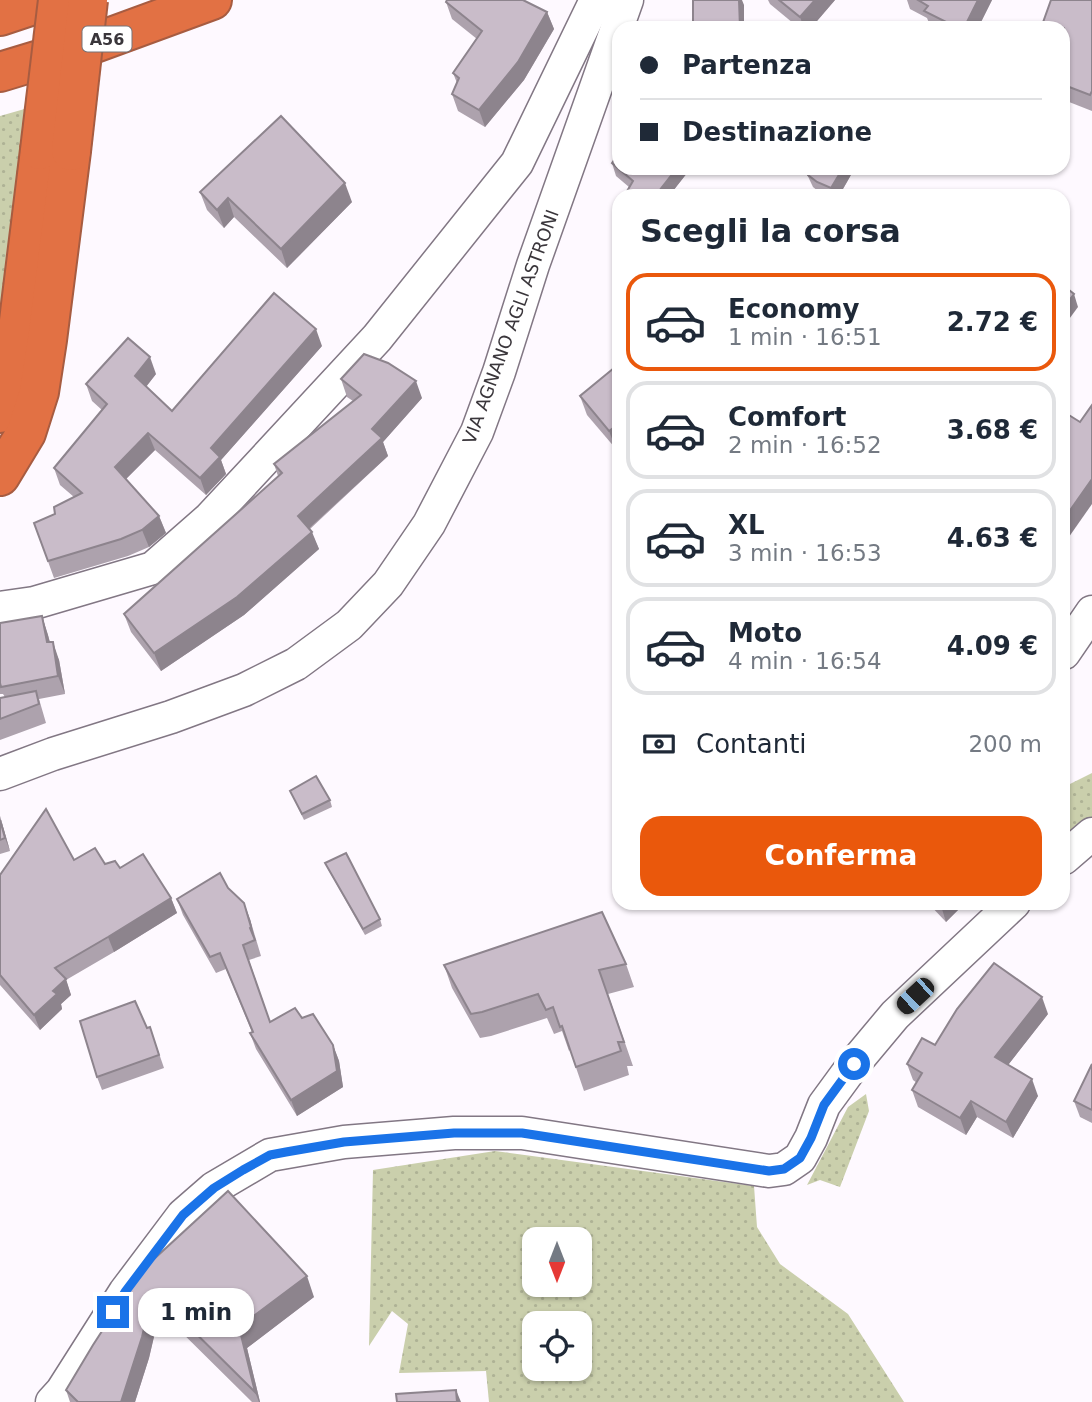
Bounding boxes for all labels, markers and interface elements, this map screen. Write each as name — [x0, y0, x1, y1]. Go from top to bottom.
road number: A56 — [82, 26, 132, 52]
text: Partenza — [682, 50, 812, 80]
text: Destinazione — [682, 117, 872, 147]
street label: VIA AGNANO AGLI ASTRONI — [458, 207, 563, 447]
text: Scegli la corsa — [640, 212, 901, 250]
icon: car — [644, 291, 707, 354]
text: Economy — [728, 294, 859, 324]
text: 2.72 € — [947, 307, 1038, 337]
text: 1 min · 16:51 — [728, 324, 882, 350]
icon: car — [644, 399, 707, 462]
text: Comfort — [728, 402, 846, 432]
text: 3.68 € — [947, 415, 1038, 445]
text: 2 min · 16:52 — [728, 432, 882, 458]
icon: car — [644, 507, 707, 570]
text: XL — [728, 510, 765, 540]
text: 4.63 € — [947, 523, 1038, 553]
text: 3 min · 16:53 — [728, 540, 882, 566]
icon: car — [644, 615, 707, 678]
text: Moto — [728, 618, 802, 648]
text: 4.09 € — [947, 631, 1038, 661]
text: 4 min · 16:54 — [728, 648, 882, 674]
icon: cash — [640, 725, 678, 763]
text: Contanti — [696, 729, 807, 759]
text: 200 m — [968, 731, 1042, 757]
button: Conferma — [640, 816, 1042, 896]
car — [893, 974, 938, 1018]
route start — [838, 1048, 870, 1080]
north arrow — [522, 1227, 592, 1297]
map controls — [522, 1227, 592, 1381]
callout: 1 min — [138, 1288, 253, 1336]
route end — [97, 1296, 129, 1328]
text: 1 min — [160, 1299, 232, 1325]
button: locate — [522, 1311, 592, 1381]

